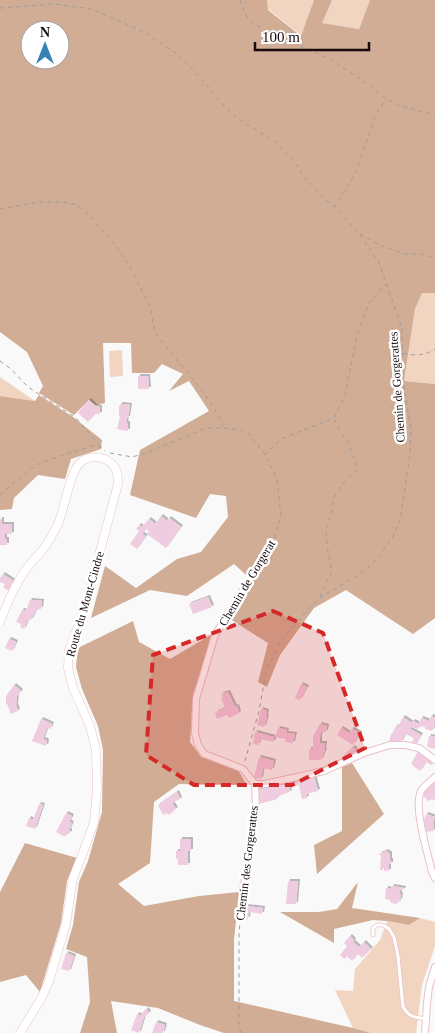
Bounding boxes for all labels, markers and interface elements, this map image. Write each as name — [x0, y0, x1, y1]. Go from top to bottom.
north arrow — [20, 20, 70, 70]
scale bar — [255, 20, 369, 52]
text: N — [40, 25, 50, 40]
text: 100 m — [262, 29, 300, 45]
street label: Chemin de Gorgerattes — [386, 331, 408, 443]
street label: Chemin de Gorgerat — [216, 537, 279, 629]
street label: Route du Mont-Cindre — [63, 550, 107, 658]
street label: Chemin des Gorgerattes — [233, 804, 261, 921]

